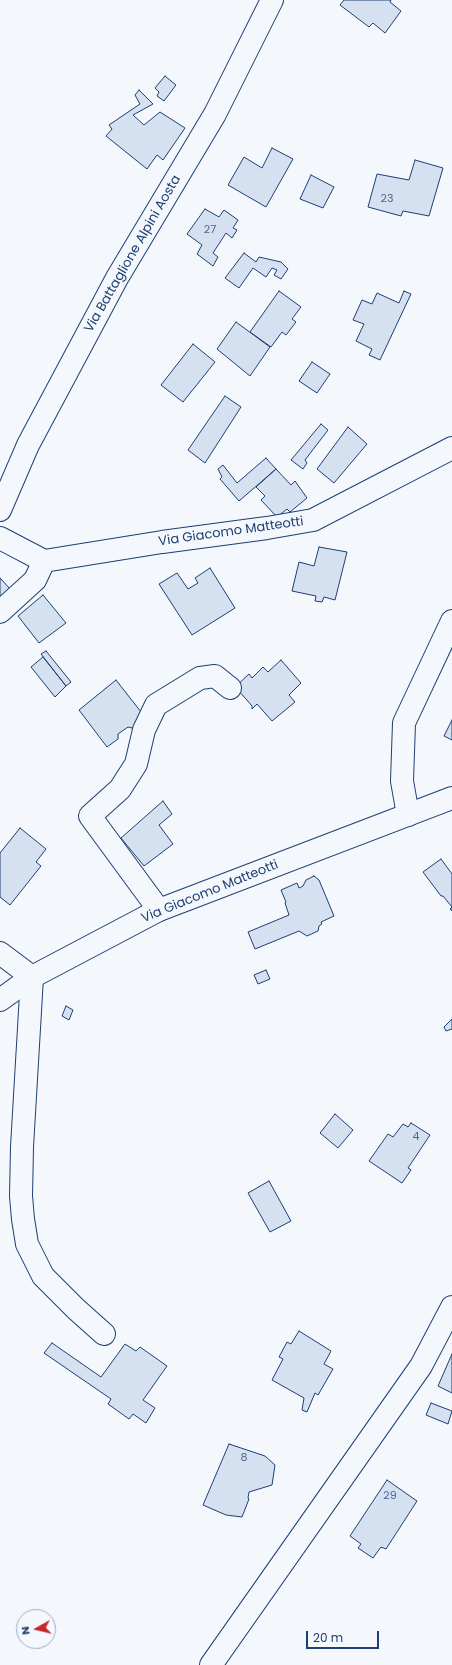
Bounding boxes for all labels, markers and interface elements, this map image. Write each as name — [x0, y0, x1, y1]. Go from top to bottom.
street label: Via Battaglione Alpini Aosta — [82, 173, 184, 335]
house number: 23 — [381, 192, 393, 206]
house number: 27 — [204, 223, 216, 237]
street label: Via Giacomo Matteotti — [158, 514, 304, 550]
street label: Via Giacomo Matteotti — [139, 857, 281, 927]
house number: 4 — [413, 1130, 419, 1144]
house number: 8 — [241, 1451, 247, 1465]
house number: 29 — [383, 1489, 397, 1503]
north arrow — [16, 1609, 56, 1649]
scale bar — [308, 1623, 381, 1649]
text: N — [17, 1625, 34, 1636]
text: 20 m — [313, 1629, 343, 1646]

